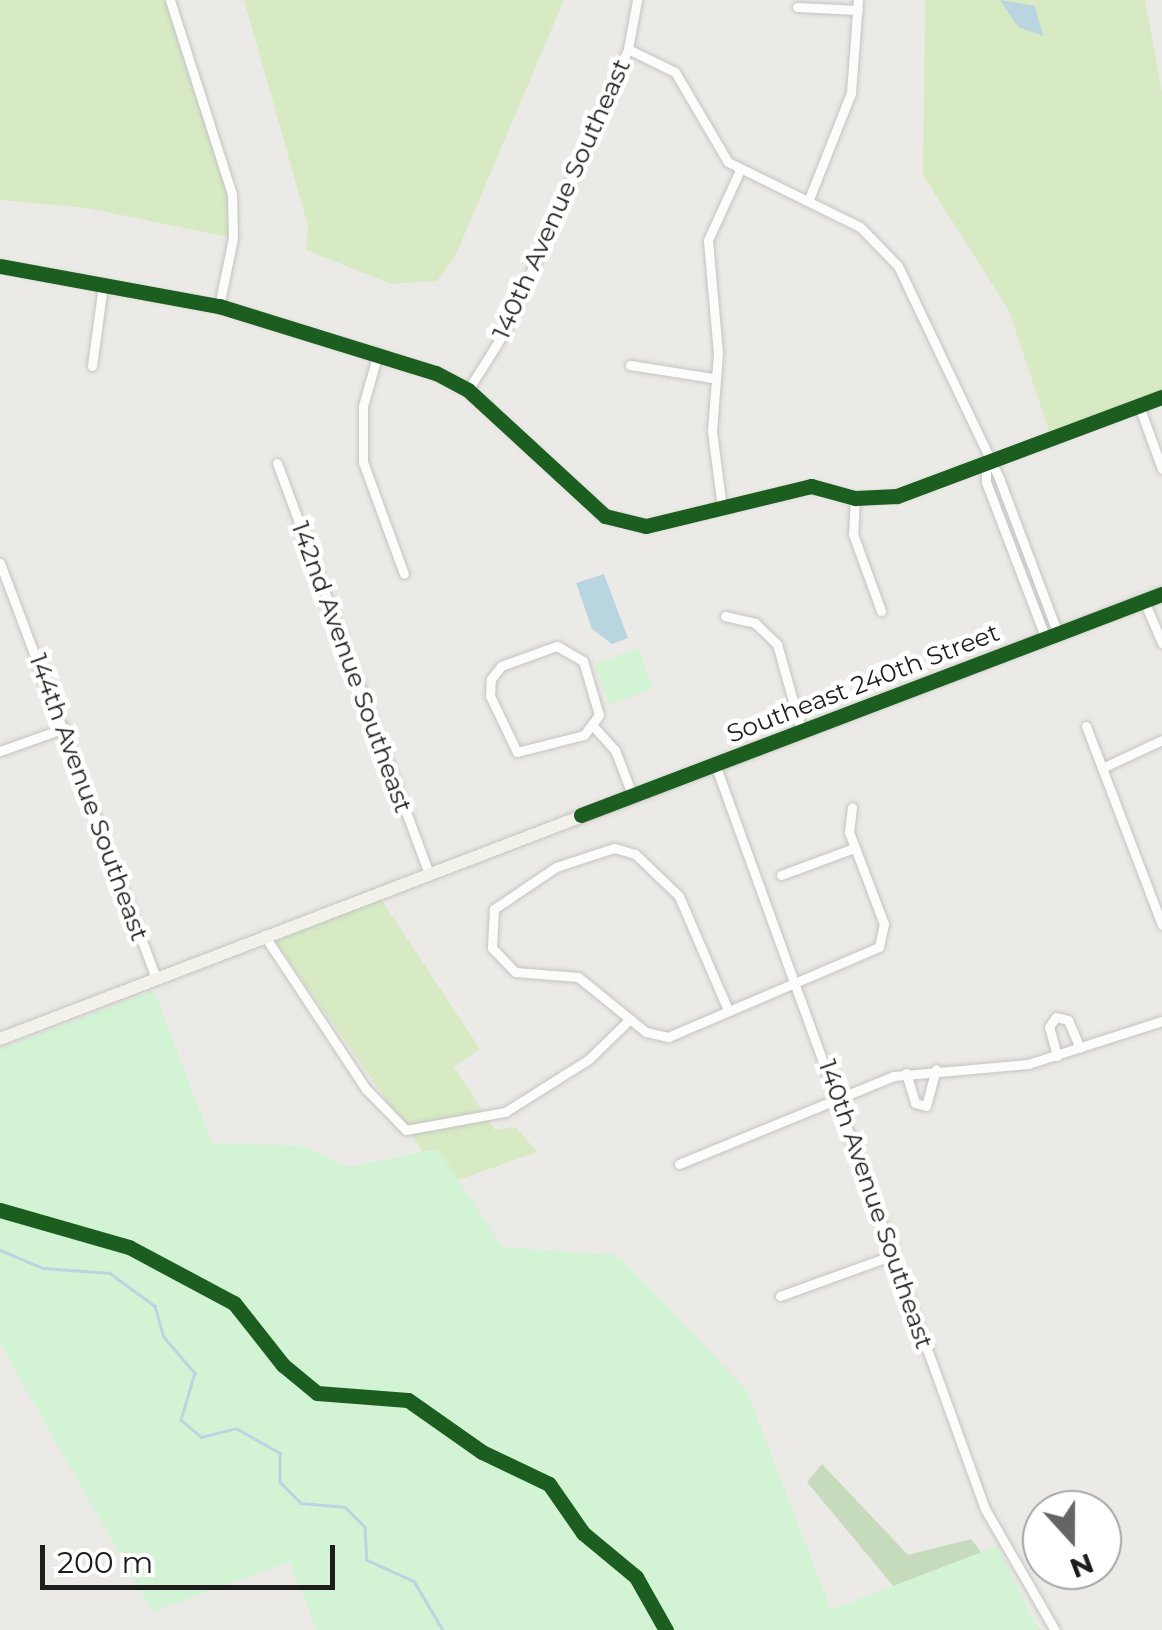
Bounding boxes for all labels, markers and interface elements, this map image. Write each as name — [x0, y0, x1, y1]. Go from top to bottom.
street label: 140th Avenue Southeast — [486, 54, 636, 344]
street label: 142nd Avenue Southeast — [285, 517, 419, 817]
street label: Southeast 240th Street — [723, 617, 1003, 749]
street label: 144th Avenue Southeast — [23, 649, 155, 945]
street label: 140th Avenue Southeast — [812, 1056, 940, 1352]
north arrow — [1022, 1490, 1122, 1590]
scale bar — [45, 1525, 340, 1587]
text: 200 m — [57, 1544, 153, 1581]
text: N — [1065, 1546, 1099, 1586]

